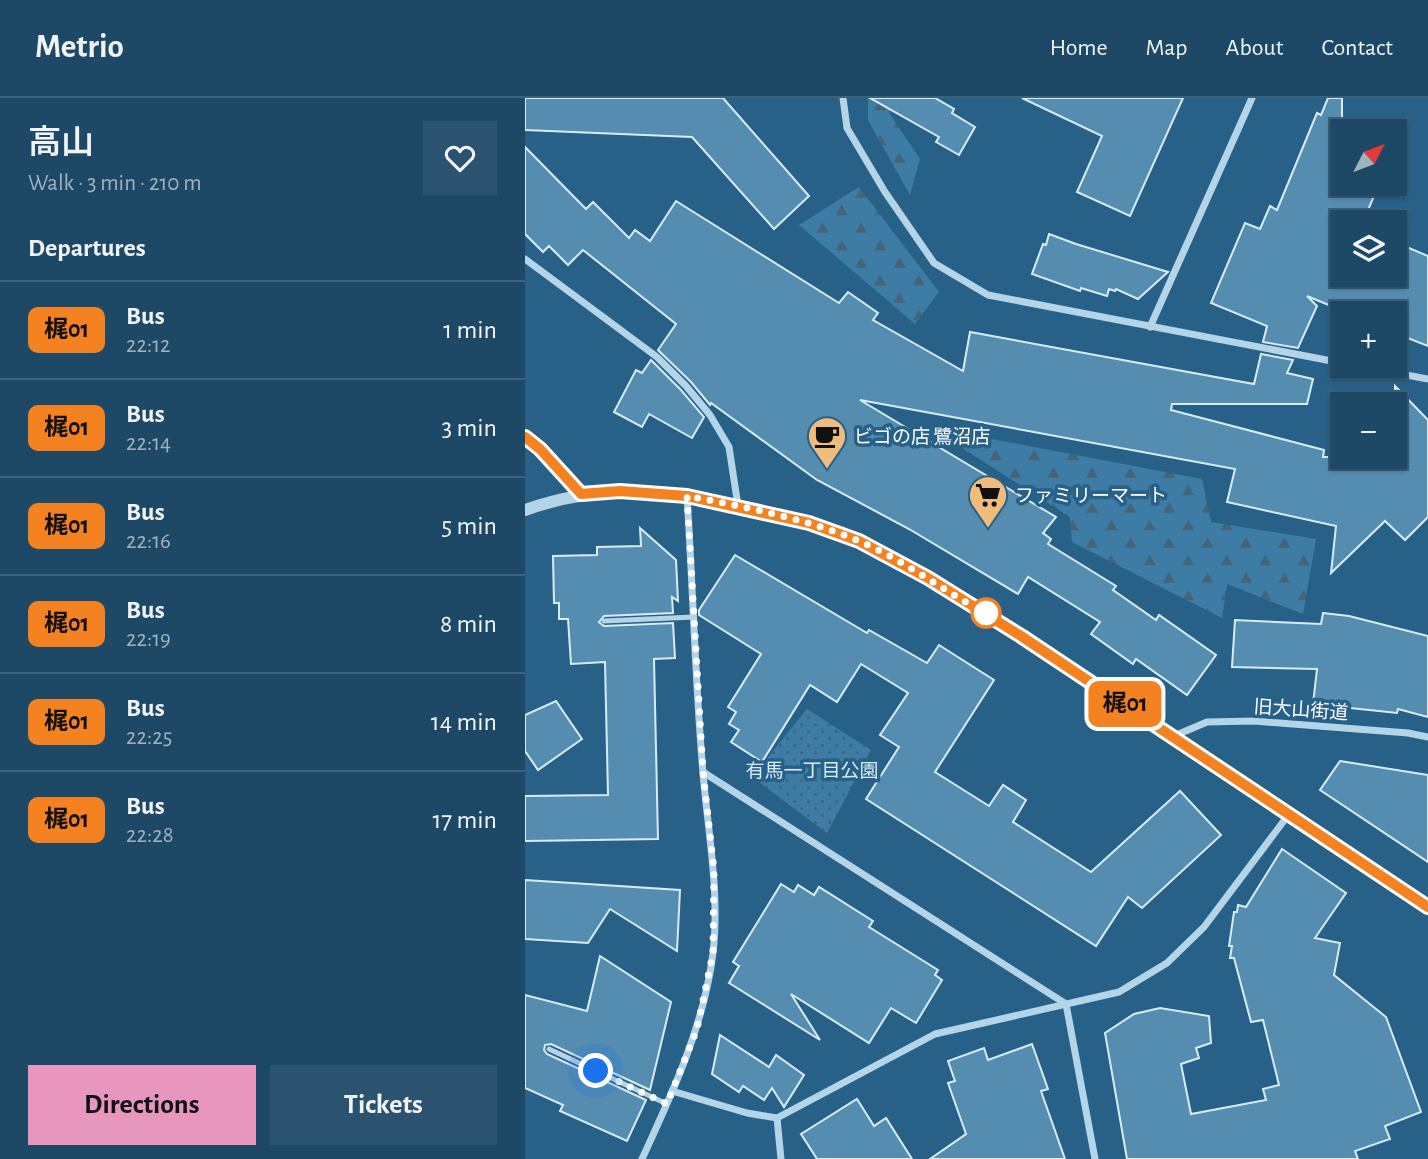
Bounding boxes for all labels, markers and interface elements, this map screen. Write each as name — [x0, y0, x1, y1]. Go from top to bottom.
text: Metrio — [35, 31, 124, 64]
text: Home — [1050, 36, 1108, 60]
text: Map — [1146, 36, 1188, 60]
text: About — [1226, 36, 1283, 60]
text: Contact — [1321, 36, 1393, 60]
north arrow — [1330, 119, 1407, 196]
map controls — [1330, 119, 1407, 469]
button: heart — [423, 121, 497, 195]
text: 高山 — [28, 127, 94, 160]
text: Walk · 3 min · 210 m — [28, 172, 202, 195]
button: layers — [1330, 210, 1407, 287]
text: Departures — [28, 235, 146, 261]
button: + — [1330, 301, 1407, 378]
text: Bus — [126, 303, 165, 329]
text: 1 min — [443, 317, 497, 343]
text: 梶01 — [44, 318, 89, 342]
text: 22:12 — [126, 334, 171, 357]
button: − — [1330, 392, 1407, 469]
text: Bus — [126, 401, 165, 427]
text: 3 min — [441, 415, 497, 441]
cafe icon: ビゴの店 鷺沼店 — [806, 415, 848, 470]
text: 梶01 — [44, 416, 89, 440]
place label: ビゴの店 鷺沼店 — [854, 426, 990, 447]
text: 22:14 — [126, 432, 171, 455]
supermarket icon: ファミリーマート — [967, 474, 1009, 529]
place label: ファミリーマート — [1015, 487, 1167, 506]
text: Bus — [126, 499, 165, 525]
text: 5 min — [441, 513, 497, 539]
text: 梶01 — [44, 514, 89, 538]
text: 22:16 — [126, 530, 171, 553]
text: Bus — [126, 597, 165, 623]
unlabelled marker — [971, 598, 1001, 628]
text: 8 min — [440, 611, 497, 637]
text: 梶01 — [44, 612, 89, 636]
text: 22:19 — [126, 628, 171, 651]
line badge: 梶01 — [1085, 681, 1165, 727]
text: 梶01 — [1102, 692, 1148, 716]
text: Bus — [126, 695, 165, 721]
street label: 旧大山街道 — [1253, 697, 1349, 723]
text: 14 min — [431, 709, 497, 735]
text: 梶01 — [44, 710, 89, 734]
text: 22:25 — [126, 726, 172, 749]
park label: 有馬一丁目公園 — [745, 761, 879, 781]
text: Bus — [126, 793, 165, 819]
text: 17 min — [432, 807, 497, 833]
text: 梶01 — [44, 808, 89, 832]
text: 22:28 — [126, 824, 174, 847]
your location — [578, 1053, 613, 1088]
button: Directions — [28, 1065, 256, 1145]
button: Tickets — [270, 1065, 497, 1145]

